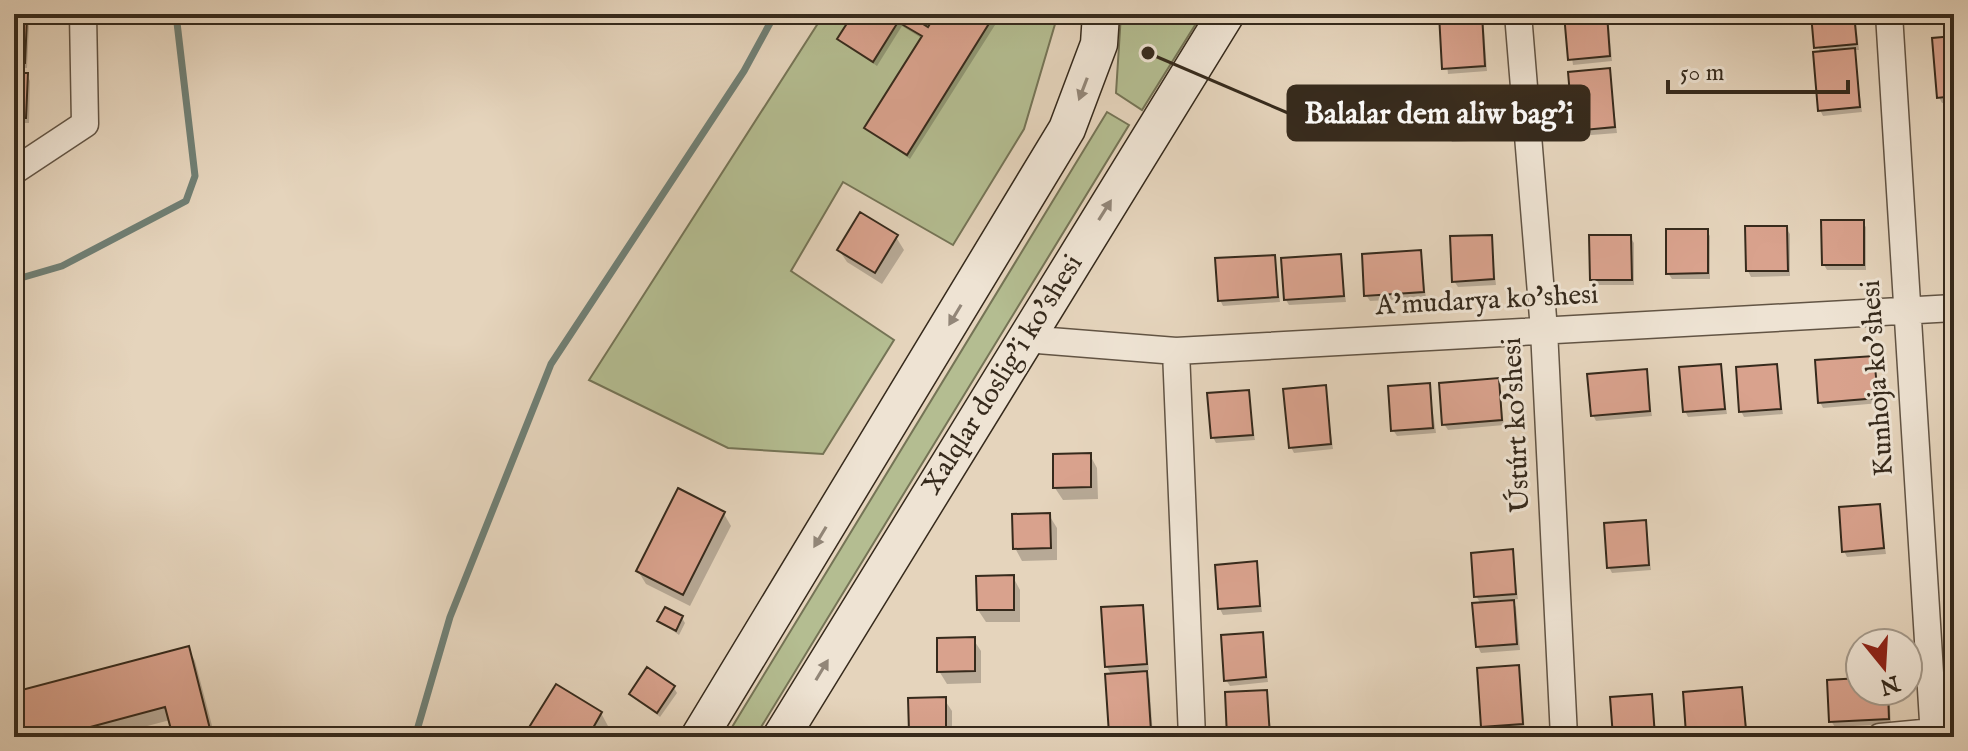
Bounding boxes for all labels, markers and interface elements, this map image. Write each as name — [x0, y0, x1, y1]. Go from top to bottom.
scale bar — [1668, 44, 1848, 94]
text: 50 m — [1680, 58, 1724, 89]
one-way arrow — [1076, 77, 1088, 101]
callout: Balalar dem aliw bag'i — [1288, 86, 1589, 140]
text: Balalar dem aliw bag'i — [1304, 96, 1574, 134]
one-way arrow — [1097, 199, 1111, 221]
street label: Xalqlar doslig'i ko'shesi — [915, 248, 1091, 502]
street label: A'mudarya ko'shesi — [1374, 278, 1599, 324]
street label: Kunhoja ko'shesi — [1854, 279, 1902, 477]
one-way arrow — [948, 304, 962, 326]
street label: Ústúrt ko'shesi — [1495, 337, 1539, 513]
one-way arrow — [813, 526, 827, 548]
north arrow — [1844, 627, 1924, 707]
one-way arrow — [814, 659, 829, 682]
text: N — [1876, 668, 1904, 700]

